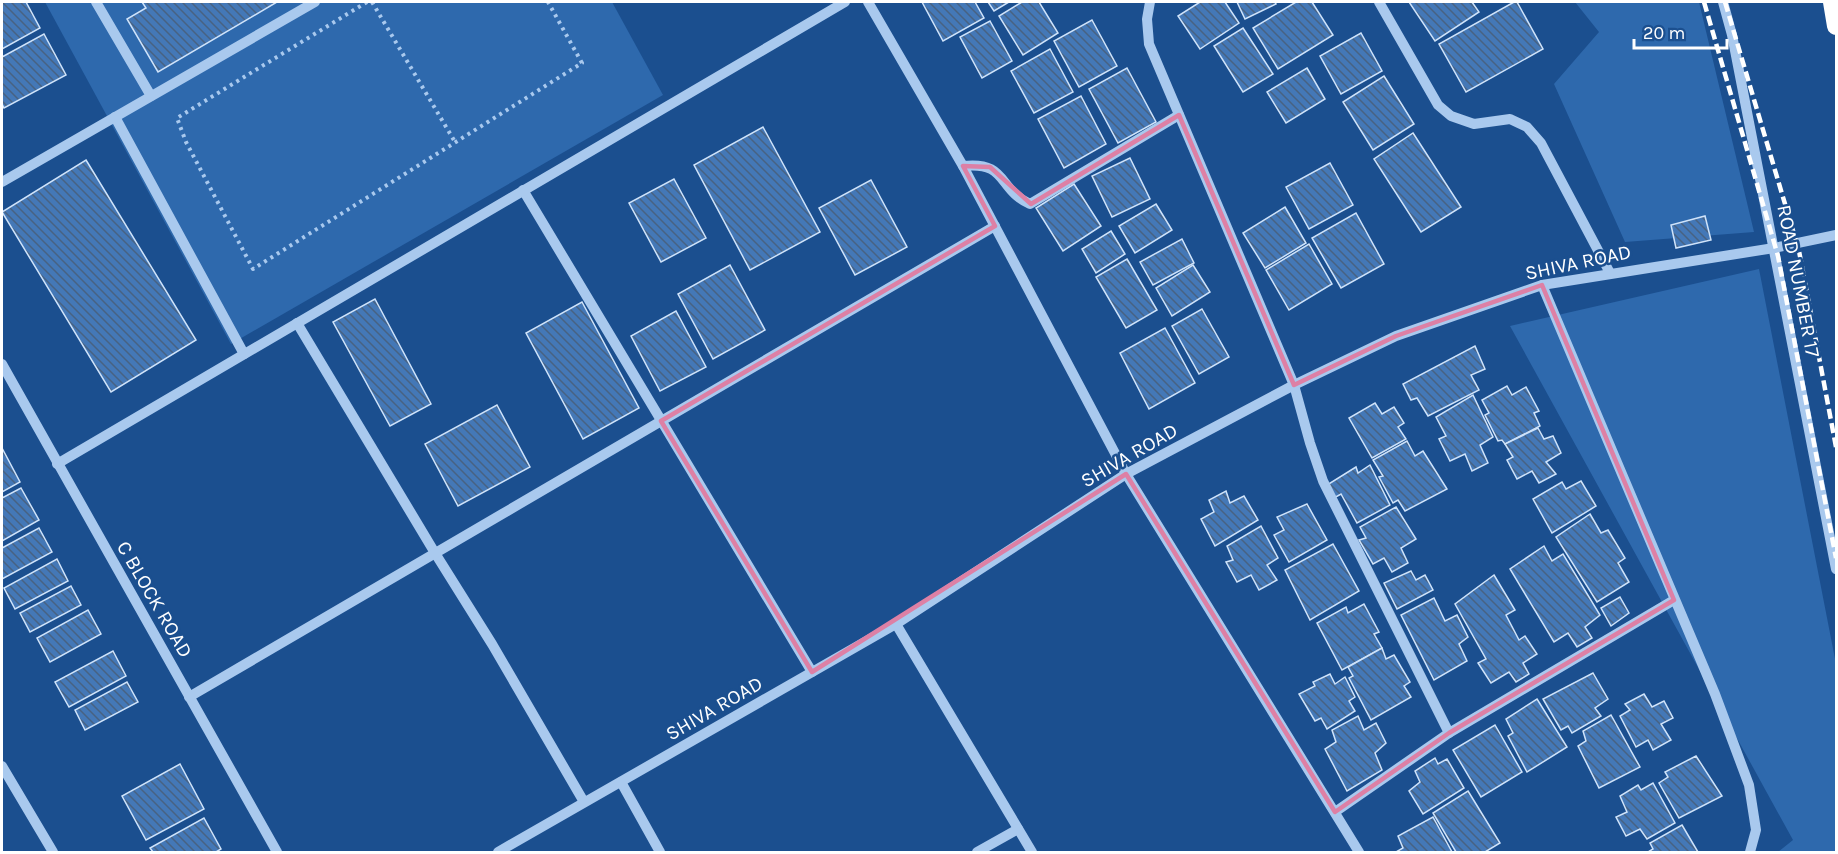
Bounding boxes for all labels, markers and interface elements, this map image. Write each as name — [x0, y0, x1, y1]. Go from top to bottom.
scale bar — [1634, 12, 1727, 50]
text: 20 m — [1643, 22, 1685, 44]
street label: ROAD NUMBER 17 — [1772, 203, 1825, 360]
street label: SHIVA ROAD — [1523, 240, 1633, 285]
street label: SHIVA ROAD — [1077, 419, 1182, 492]
street label: C BLOCK ROAD — [112, 537, 197, 662]
street label: SHIVA ROAD — [662, 672, 767, 745]

